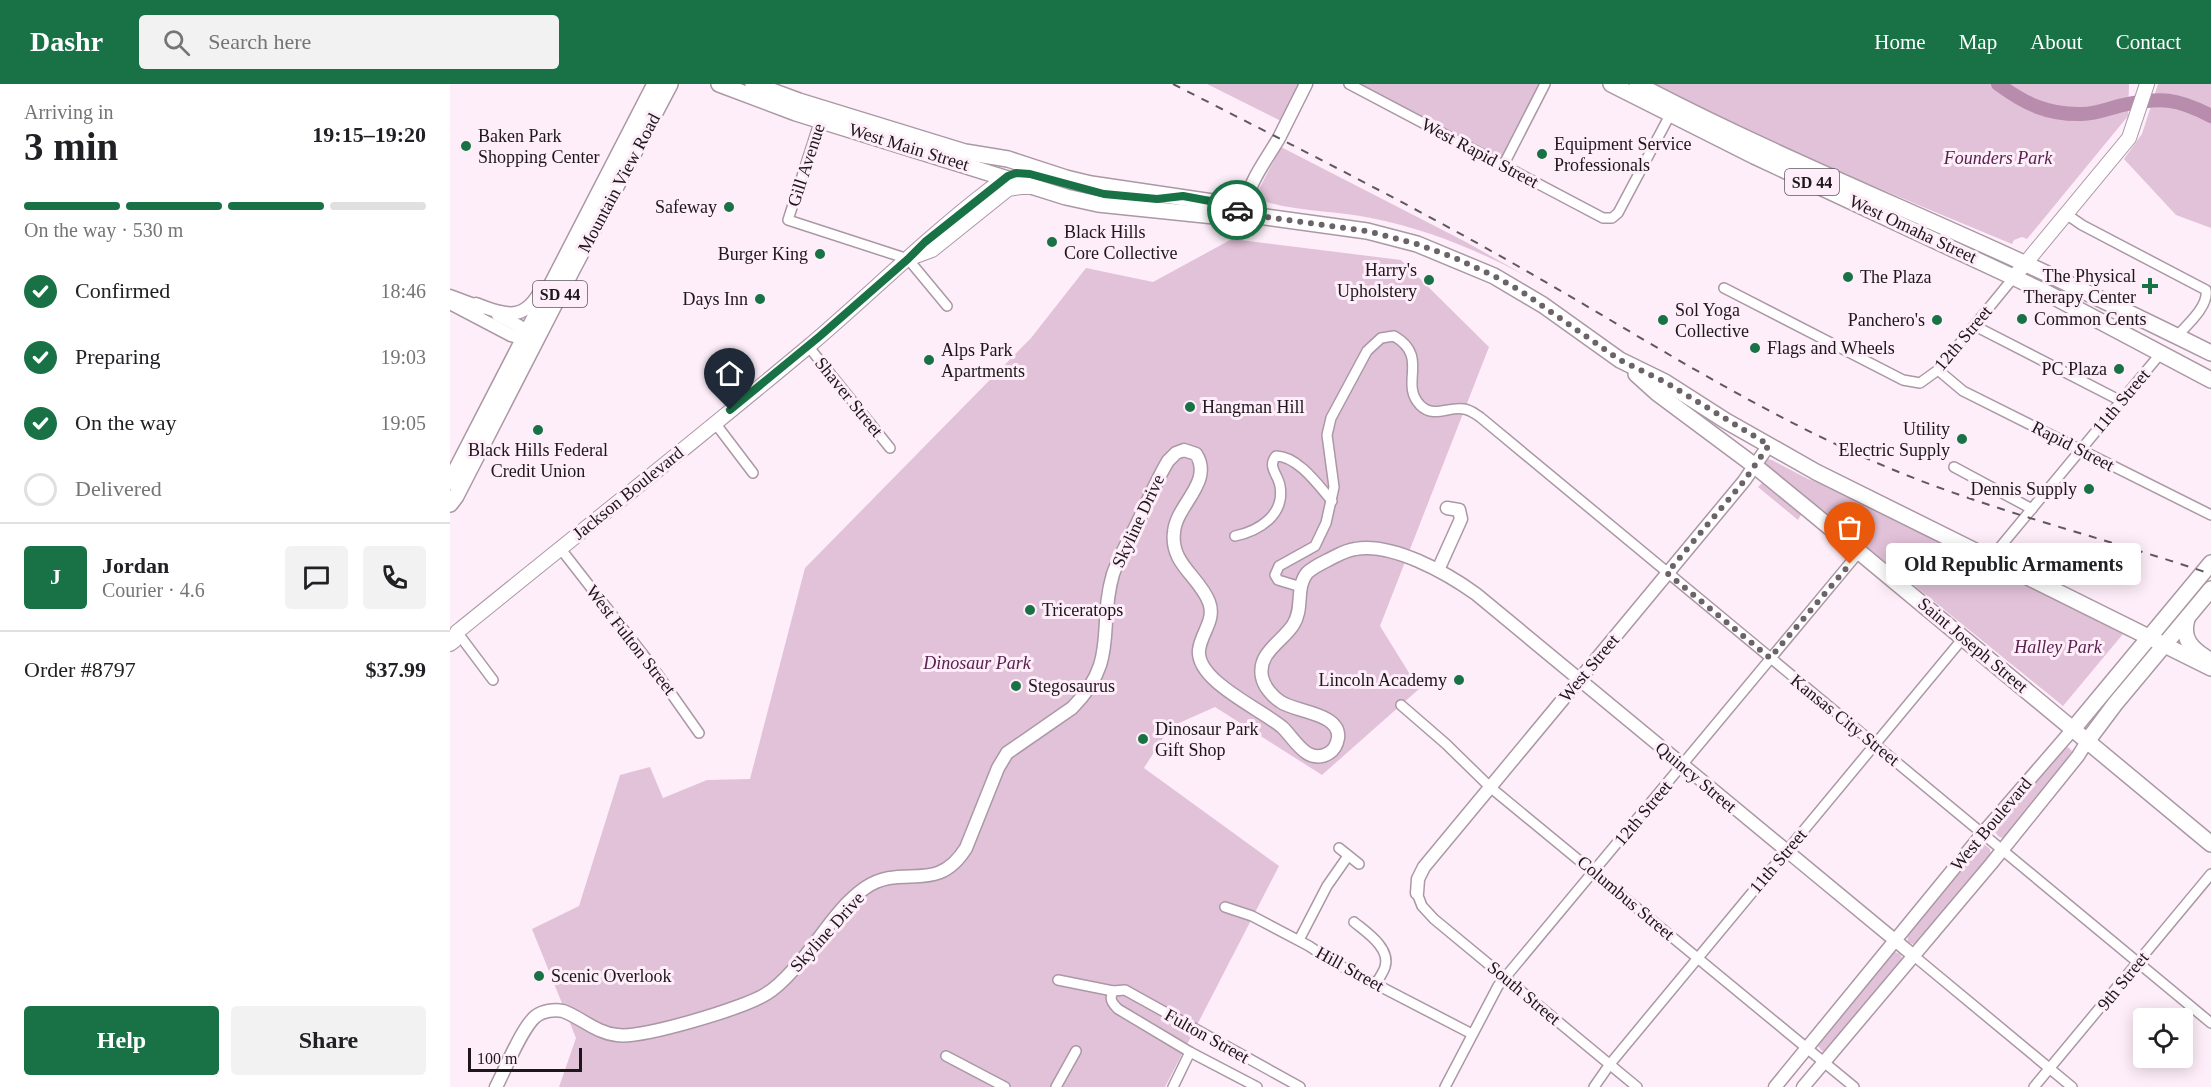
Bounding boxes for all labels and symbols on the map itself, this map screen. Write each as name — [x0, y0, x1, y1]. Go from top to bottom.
street label: Mountain View Road — [574, 110, 664, 256]
street label: West Rapid Street — [1418, 114, 1542, 192]
street label: West Main Street — [847, 119, 971, 175]
street label: Gill Avenue — [783, 121, 829, 209]
place label: Baken Park Shopping Center — [478, 126, 600, 167]
place label: Equipment Service Professionals — [1554, 134, 1691, 175]
marker: Baken Park Shopping Center — [459, 139, 473, 153]
marker: Equipment Service Professionals — [1535, 147, 1549, 161]
park label: Founders Park — [1943, 148, 2053, 168]
road number: SD 44 — [1785, 169, 1839, 195]
courier — [1207, 180, 1267, 240]
street label: West Omaha Street — [1846, 191, 1980, 267]
place label: Safeway — [655, 197, 717, 217]
marker: Safeway — [722, 200, 736, 214]
place label: Black Hills Core Collective — [1064, 222, 1177, 263]
marker: Black Hills Core Collective — [1045, 235, 1059, 249]
place label: Burger King — [718, 244, 808, 264]
marker: Burger King — [813, 247, 827, 261]
place label: Harry's Upholstery — [1337, 260, 1417, 301]
place label: The Physical Therapy Center — [2024, 266, 2136, 307]
place label: The Plaza — [1860, 267, 1931, 287]
marker: The Plaza — [1841, 270, 1855, 284]
marker: Harry's Upholstery — [1422, 273, 1436, 287]
marker: The Physical Therapy Center — [2141, 277, 2159, 295]
road number: SD 44 — [533, 281, 587, 307]
place label: Days Inn — [683, 289, 748, 309]
marker: Days Inn — [753, 292, 767, 306]
place label: Sol Yoga Collective — [1675, 300, 1749, 341]
street label: 12th Street — [1930, 302, 1996, 374]
place label: Common Cents — [2034, 309, 2147, 329]
place label: Panchero's — [1848, 310, 1925, 330]
marker: Common Cents — [2015, 312, 2029, 326]
marker: Sol Yoga Collective — [1656, 313, 1670, 327]
marker: Panchero's — [1930, 313, 1944, 327]
place label: Flags and Wheels — [1767, 338, 1895, 358]
place label: Alps Park Apartments — [941, 340, 1025, 381]
marker: Flags and Wheels — [1748, 341, 1762, 355]
pin — [704, 348, 755, 410]
street label: Shaver Street — [811, 353, 887, 441]
marker: Alps Park Apartments — [922, 353, 936, 367]
place label: PC Plaza — [2042, 359, 2107, 379]
marker: PC Plaza — [2112, 362, 2126, 376]
street label: 11th Street — [2088, 365, 2154, 437]
place label: Hangman Hill — [1202, 397, 1304, 417]
marker: Hangman Hill — [1183, 400, 1197, 414]
street label: Rapid Street — [2029, 417, 2117, 475]
place label: Utility Electric Supply — [1839, 419, 1950, 460]
marker: Black Hills Federal Credit Union — [531, 423, 545, 437]
marker: Utility Electric Supply — [1955, 432, 1969, 446]
place label: Black Hills Federal Credit Union — [468, 440, 608, 481]
street label: Jackson Boulevard — [569, 442, 687, 544]
street label: Skyline Drive — [1108, 471, 1168, 571]
place label: Dennis Supply — [1970, 479, 2077, 499]
marker: Dennis Supply — [2082, 482, 2096, 496]
pin — [1824, 502, 1875, 564]
callout: Old Republic Armaments — [1886, 543, 2141, 585]
street label: West Fulton Street — [582, 581, 680, 699]
street label: Saint Joseph Street — [1914, 593, 2032, 697]
place label: Triceratops — [1042, 600, 1123, 620]
marker: Triceratops — [1023, 603, 1037, 617]
street label: West Street — [1555, 630, 1623, 706]
park label: Halley Park — [2013, 637, 2103, 657]
park label: Dinosaur Park — [922, 653, 1032, 673]
place label: Lincoln Academy — [1319, 670, 1447, 690]
street label: Kansas City Street — [1787, 670, 1903, 770]
marker: Lincoln Academy — [1452, 673, 1466, 687]
place label: Stegosaurus — [1028, 676, 1115, 696]
marker: Stegosaurus — [1009, 679, 1023, 693]
place label: Dinosaur Park Gift Shop — [1155, 719, 1258, 760]
marker: Dinosaur Park Gift Shop — [1136, 732, 1150, 746]
street label: Quincy Street — [1651, 737, 1741, 817]
street label: West Boulevard — [1946, 774, 2036, 874]
street label: 12th Street — [1610, 777, 1676, 849]
street label: 11th Street — [1745, 825, 1811, 897]
street label: Columbus Street — [1573, 852, 1679, 944]
street label: Skyline Drive — [786, 888, 868, 976]
street label: Hill Street — [1313, 942, 1387, 996]
street label: 9th Street — [2093, 948, 2153, 1014]
street label: South Street — [1484, 957, 1564, 1029]
place label: Scenic Overlook — [551, 966, 671, 986]
marker: Scenic Overlook — [532, 969, 546, 983]
street label: Fulton Street — [1161, 1005, 1253, 1067]
scale bar — [468, 1045, 582, 1072]

